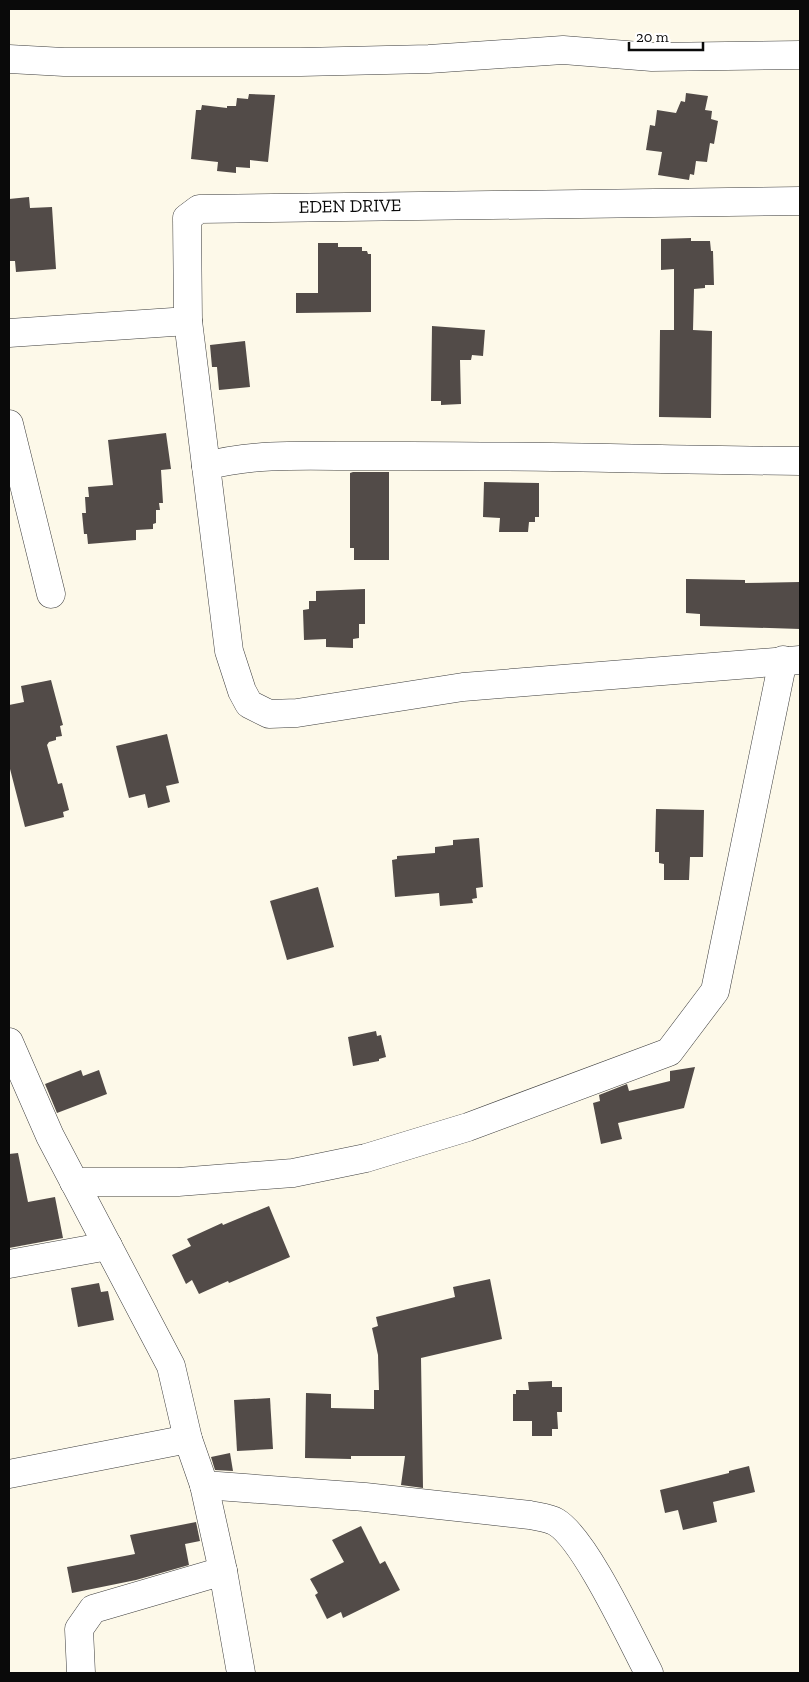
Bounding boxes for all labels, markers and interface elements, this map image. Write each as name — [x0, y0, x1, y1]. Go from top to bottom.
scale bar — [629, 20, 703, 52]
text: 20 m — [636, 28, 669, 46]
street label: EDEN DRIVE — [298, 194, 402, 218]

